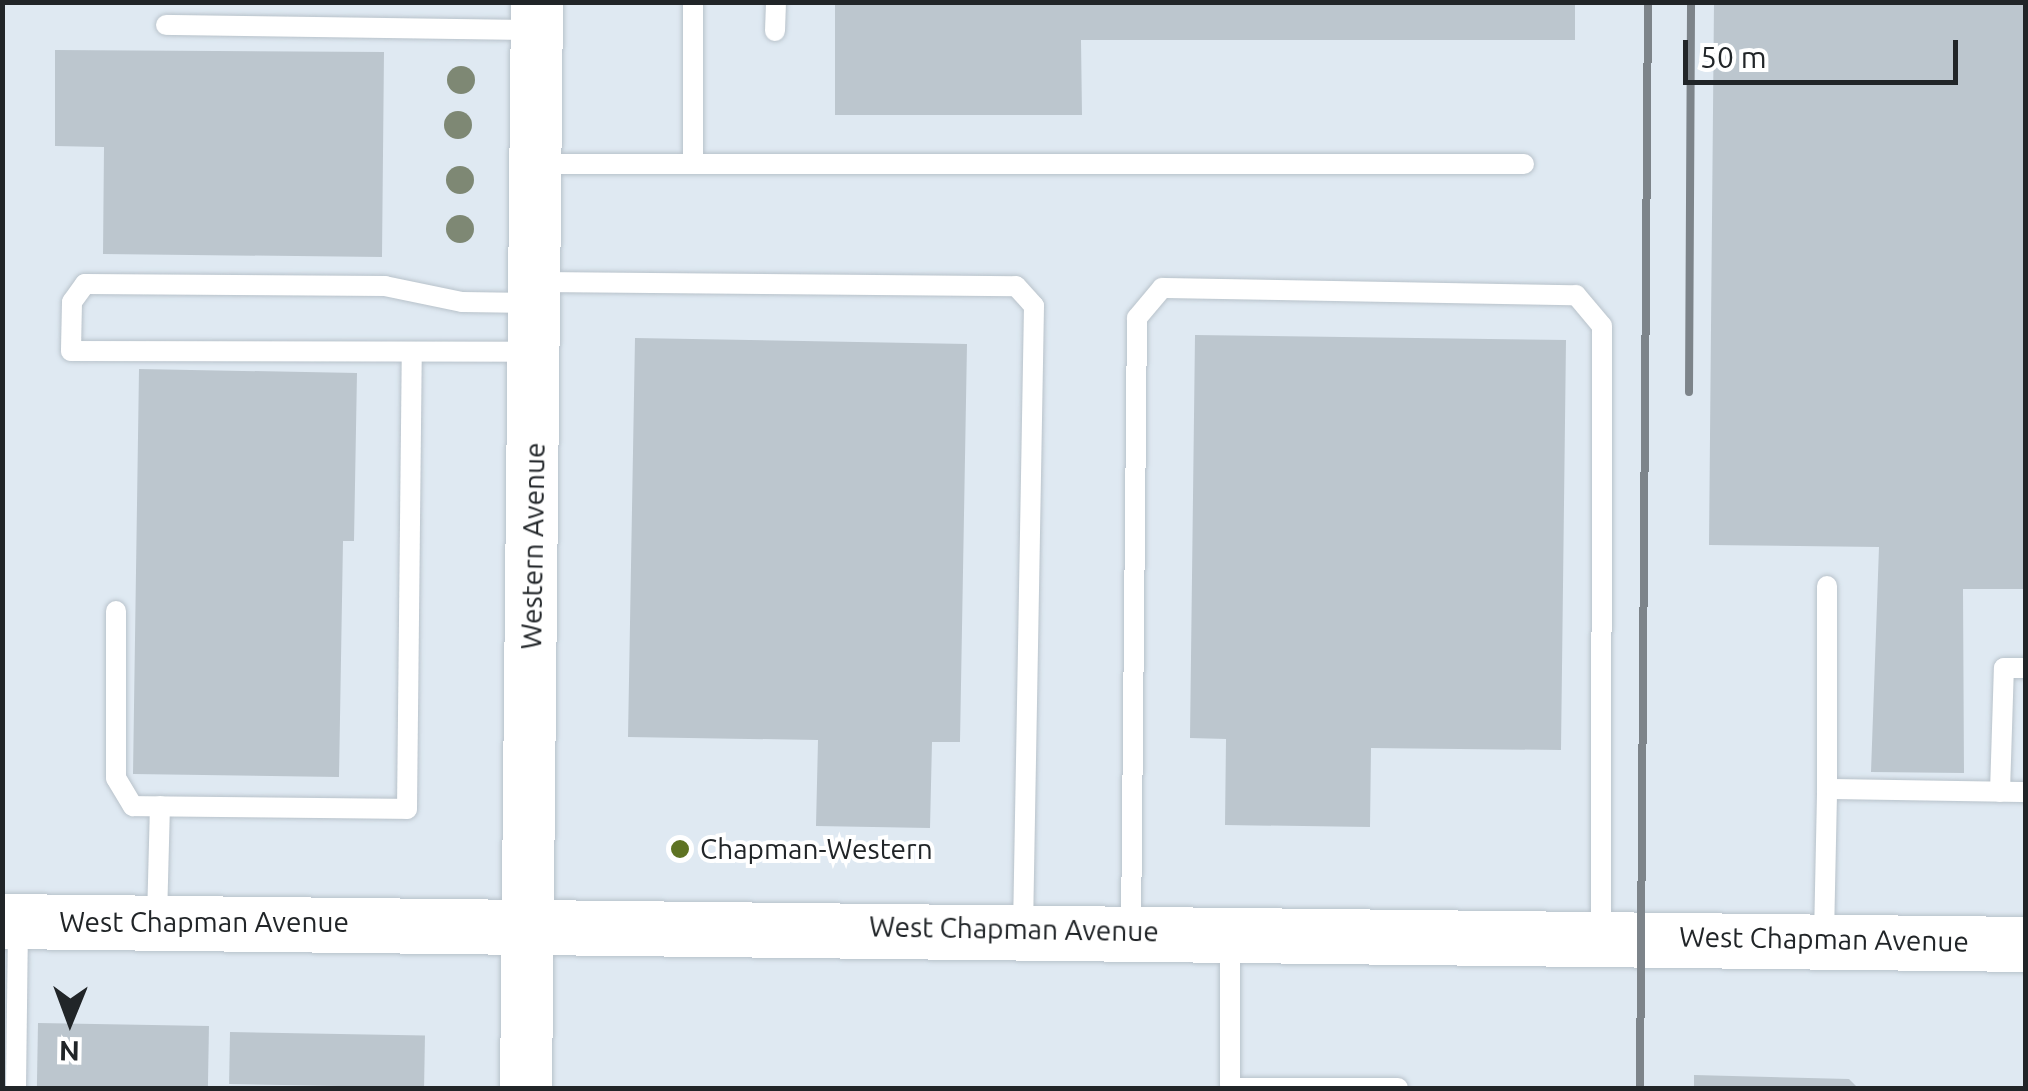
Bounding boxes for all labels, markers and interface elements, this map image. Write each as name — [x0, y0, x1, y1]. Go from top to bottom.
scale bar — [1688, 20, 1963, 82]
text: 50 m — [1700, 40, 1767, 74]
street label: Western Avenue — [514, 442, 552, 650]
place label: Chapman-Western — [700, 832, 933, 866]
marker: Chapman-Western — [669, 838, 691, 860]
street label: West Chapman Avenue — [59, 905, 349, 939]
street label: West Chapman Avenue — [869, 910, 1159, 948]
street label: West Chapman Avenue — [1679, 920, 1969, 958]
north arrow — [20, 971, 120, 1071]
text: N — [59, 1036, 80, 1067]

